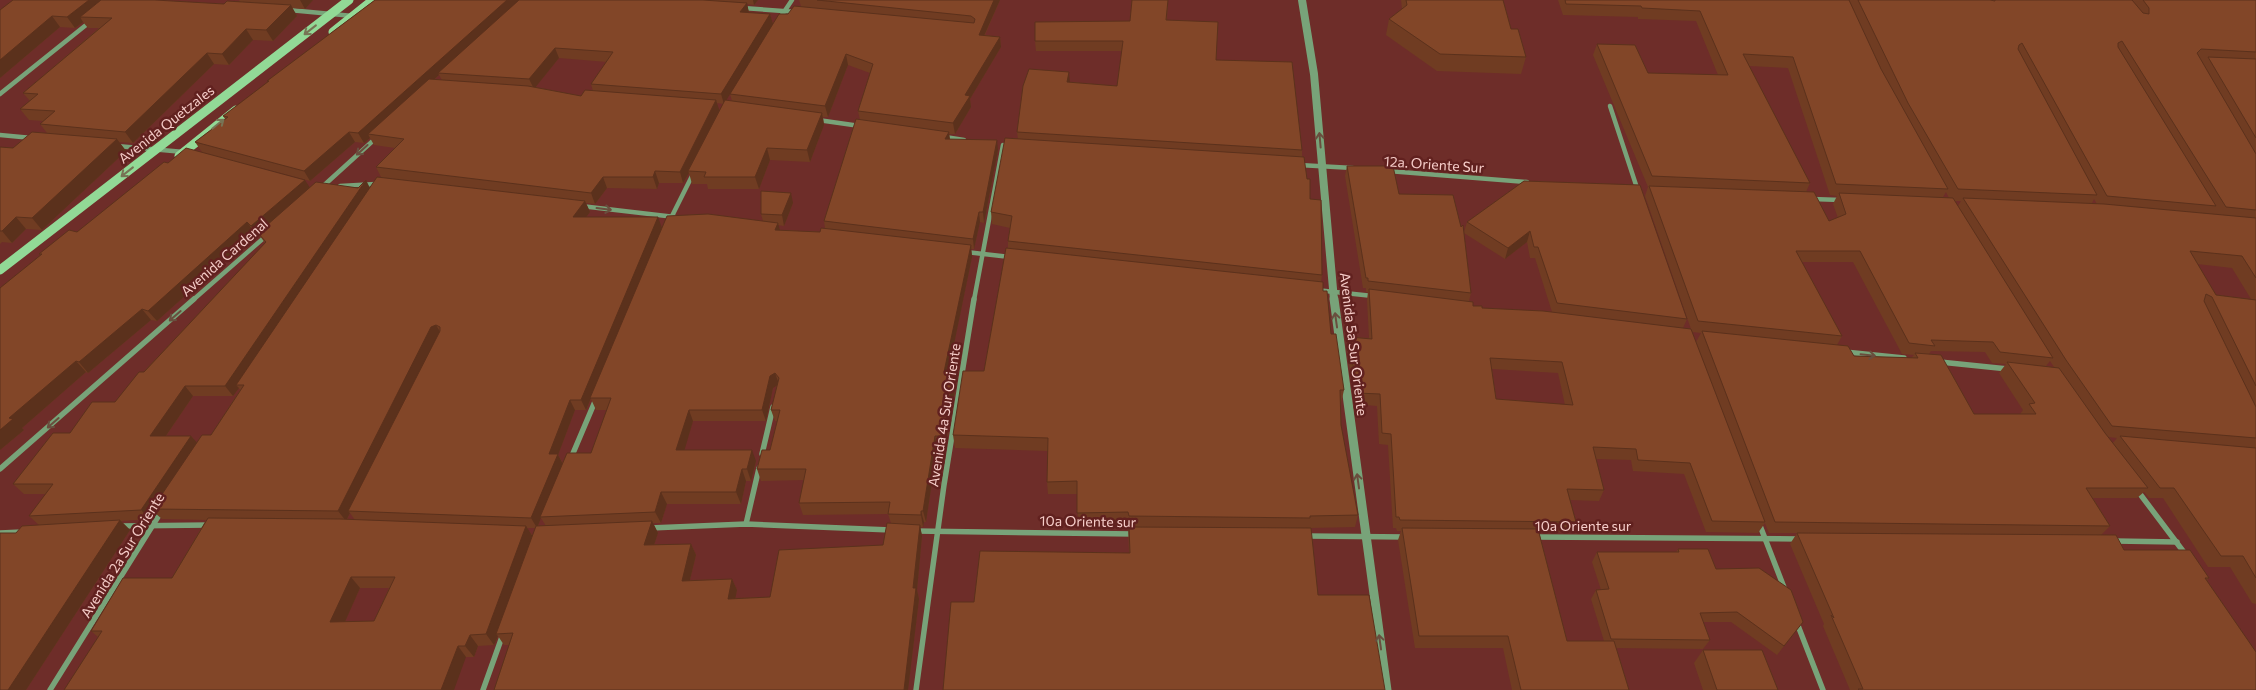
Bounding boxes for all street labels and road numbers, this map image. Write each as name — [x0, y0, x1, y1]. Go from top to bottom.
street label: Avenida Quetzales — [115, 81, 217, 167]
street label: 12a. Oriente Sur — [1383, 152, 1485, 176]
street label: Avenida Cardenal — [177, 215, 271, 299]
street label: Avenida 5a Sur Oriente — [1337, 271, 1371, 417]
street label: Avenida 4a Sur Oriente — [924, 342, 964, 488]
street label: Avenida 2a Sur Oriente — [77, 489, 167, 621]
street label: 10a Oriente sur — [1040, 512, 1137, 530]
street label: 10a Oriente sur — [1535, 517, 1632, 534]

